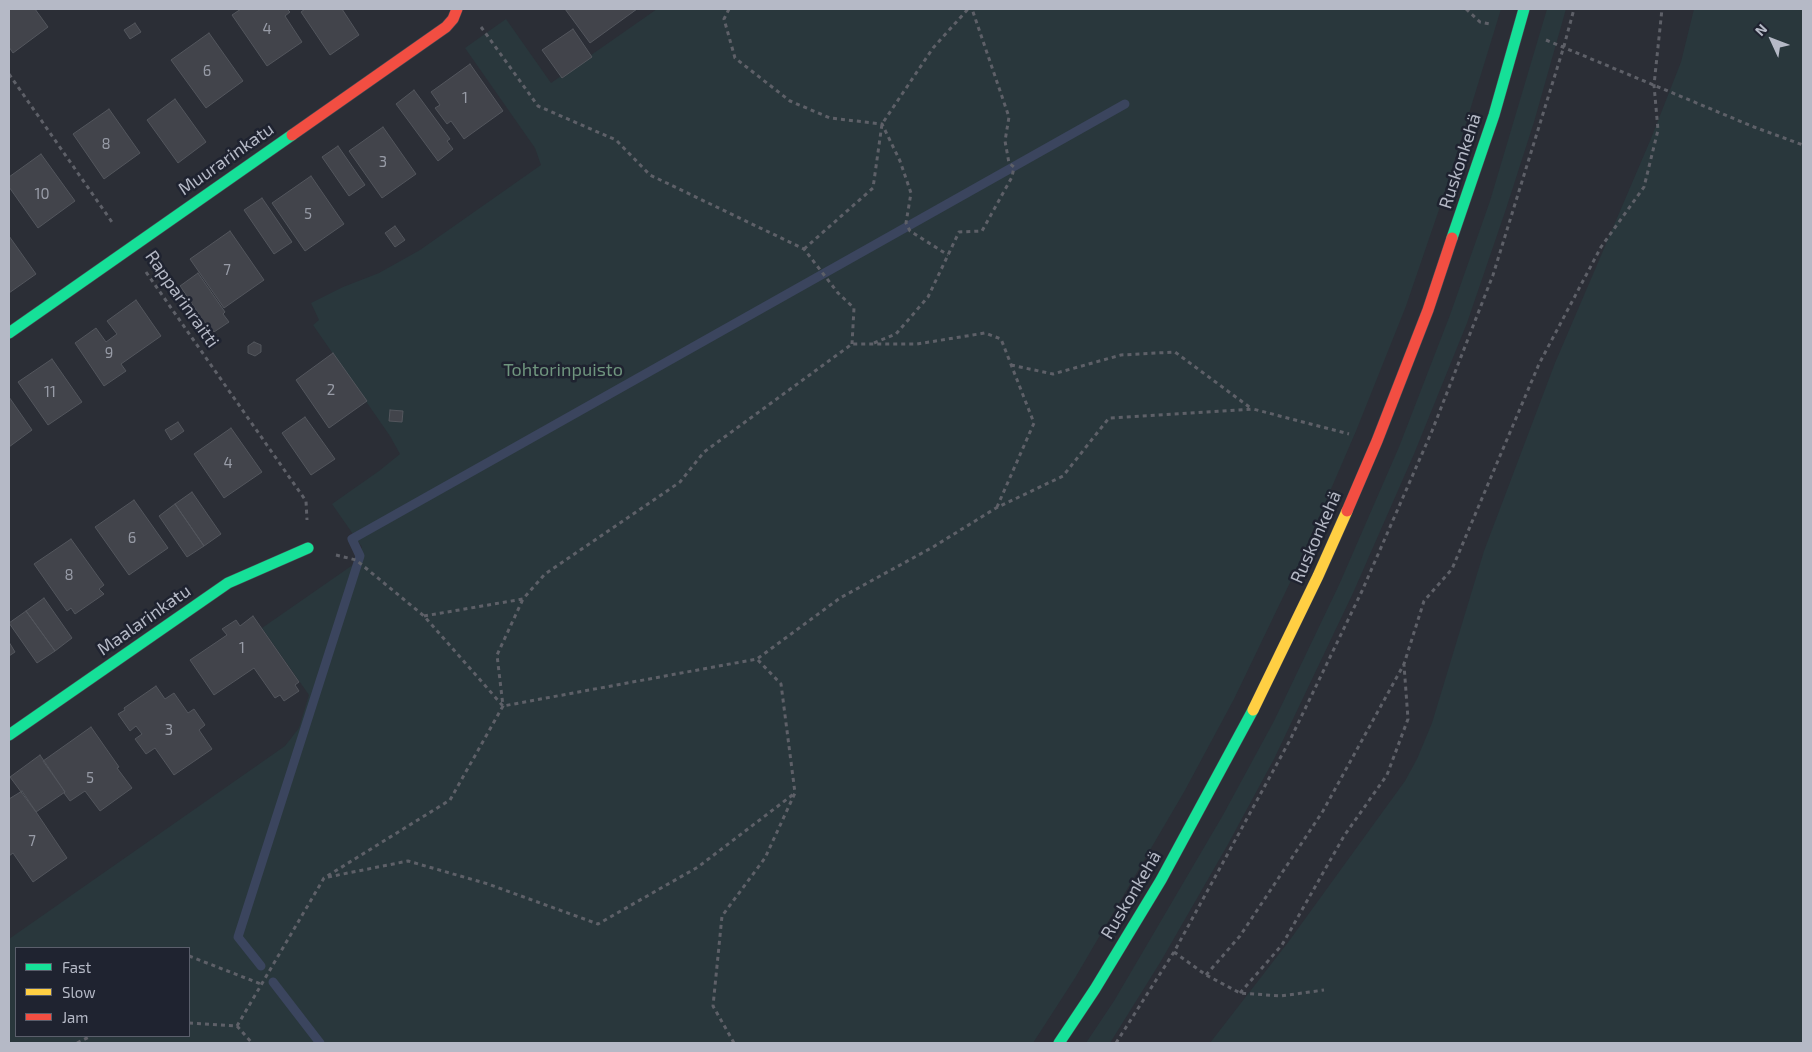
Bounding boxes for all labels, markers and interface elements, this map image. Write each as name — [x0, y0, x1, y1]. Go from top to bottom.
north arrow — [1747, 15, 1797, 65]
house number: 4 — [262, 20, 272, 38]
text: N — [1751, 20, 1770, 39]
house number: 6 — [203, 62, 211, 80]
house number: 1 — [462, 89, 468, 107]
street label: Ruskonkehä — [1434, 111, 1486, 211]
street label: Muurarinkatu — [174, 118, 278, 200]
house number: 8 — [101, 135, 111, 153]
house number: 3 — [379, 153, 387, 171]
house number: 10 — [34, 185, 50, 203]
house number: 5 — [304, 205, 312, 223]
street label: Rapparinraitti — [141, 246, 223, 352]
house number: 7 — [223, 261, 231, 279]
house number: 9 — [105, 344, 113, 362]
park label: Tohtorinpuisto — [503, 359, 623, 381]
house number: 2 — [327, 381, 335, 399]
house number: 11 — [44, 383, 56, 401]
house number: 4 — [223, 454, 233, 472]
street label: Ruskonkehä — [1286, 487, 1346, 587]
house number: 6 — [128, 529, 136, 547]
house number: 8 — [64, 566, 74, 584]
street label: Maalarinkatu — [93, 580, 195, 660]
house number: 1 — [239, 639, 245, 657]
house number: 3 — [165, 721, 173, 739]
house number: 5 — [86, 769, 94, 787]
house number: 7 — [28, 832, 36, 850]
street label: Ruskonkehä — [1096, 847, 1166, 943]
legend — [15, 947, 190, 1037]
text: Fast — [62, 958, 91, 976]
text: Slow — [62, 983, 96, 1001]
text: Jam — [62, 1008, 88, 1026]

